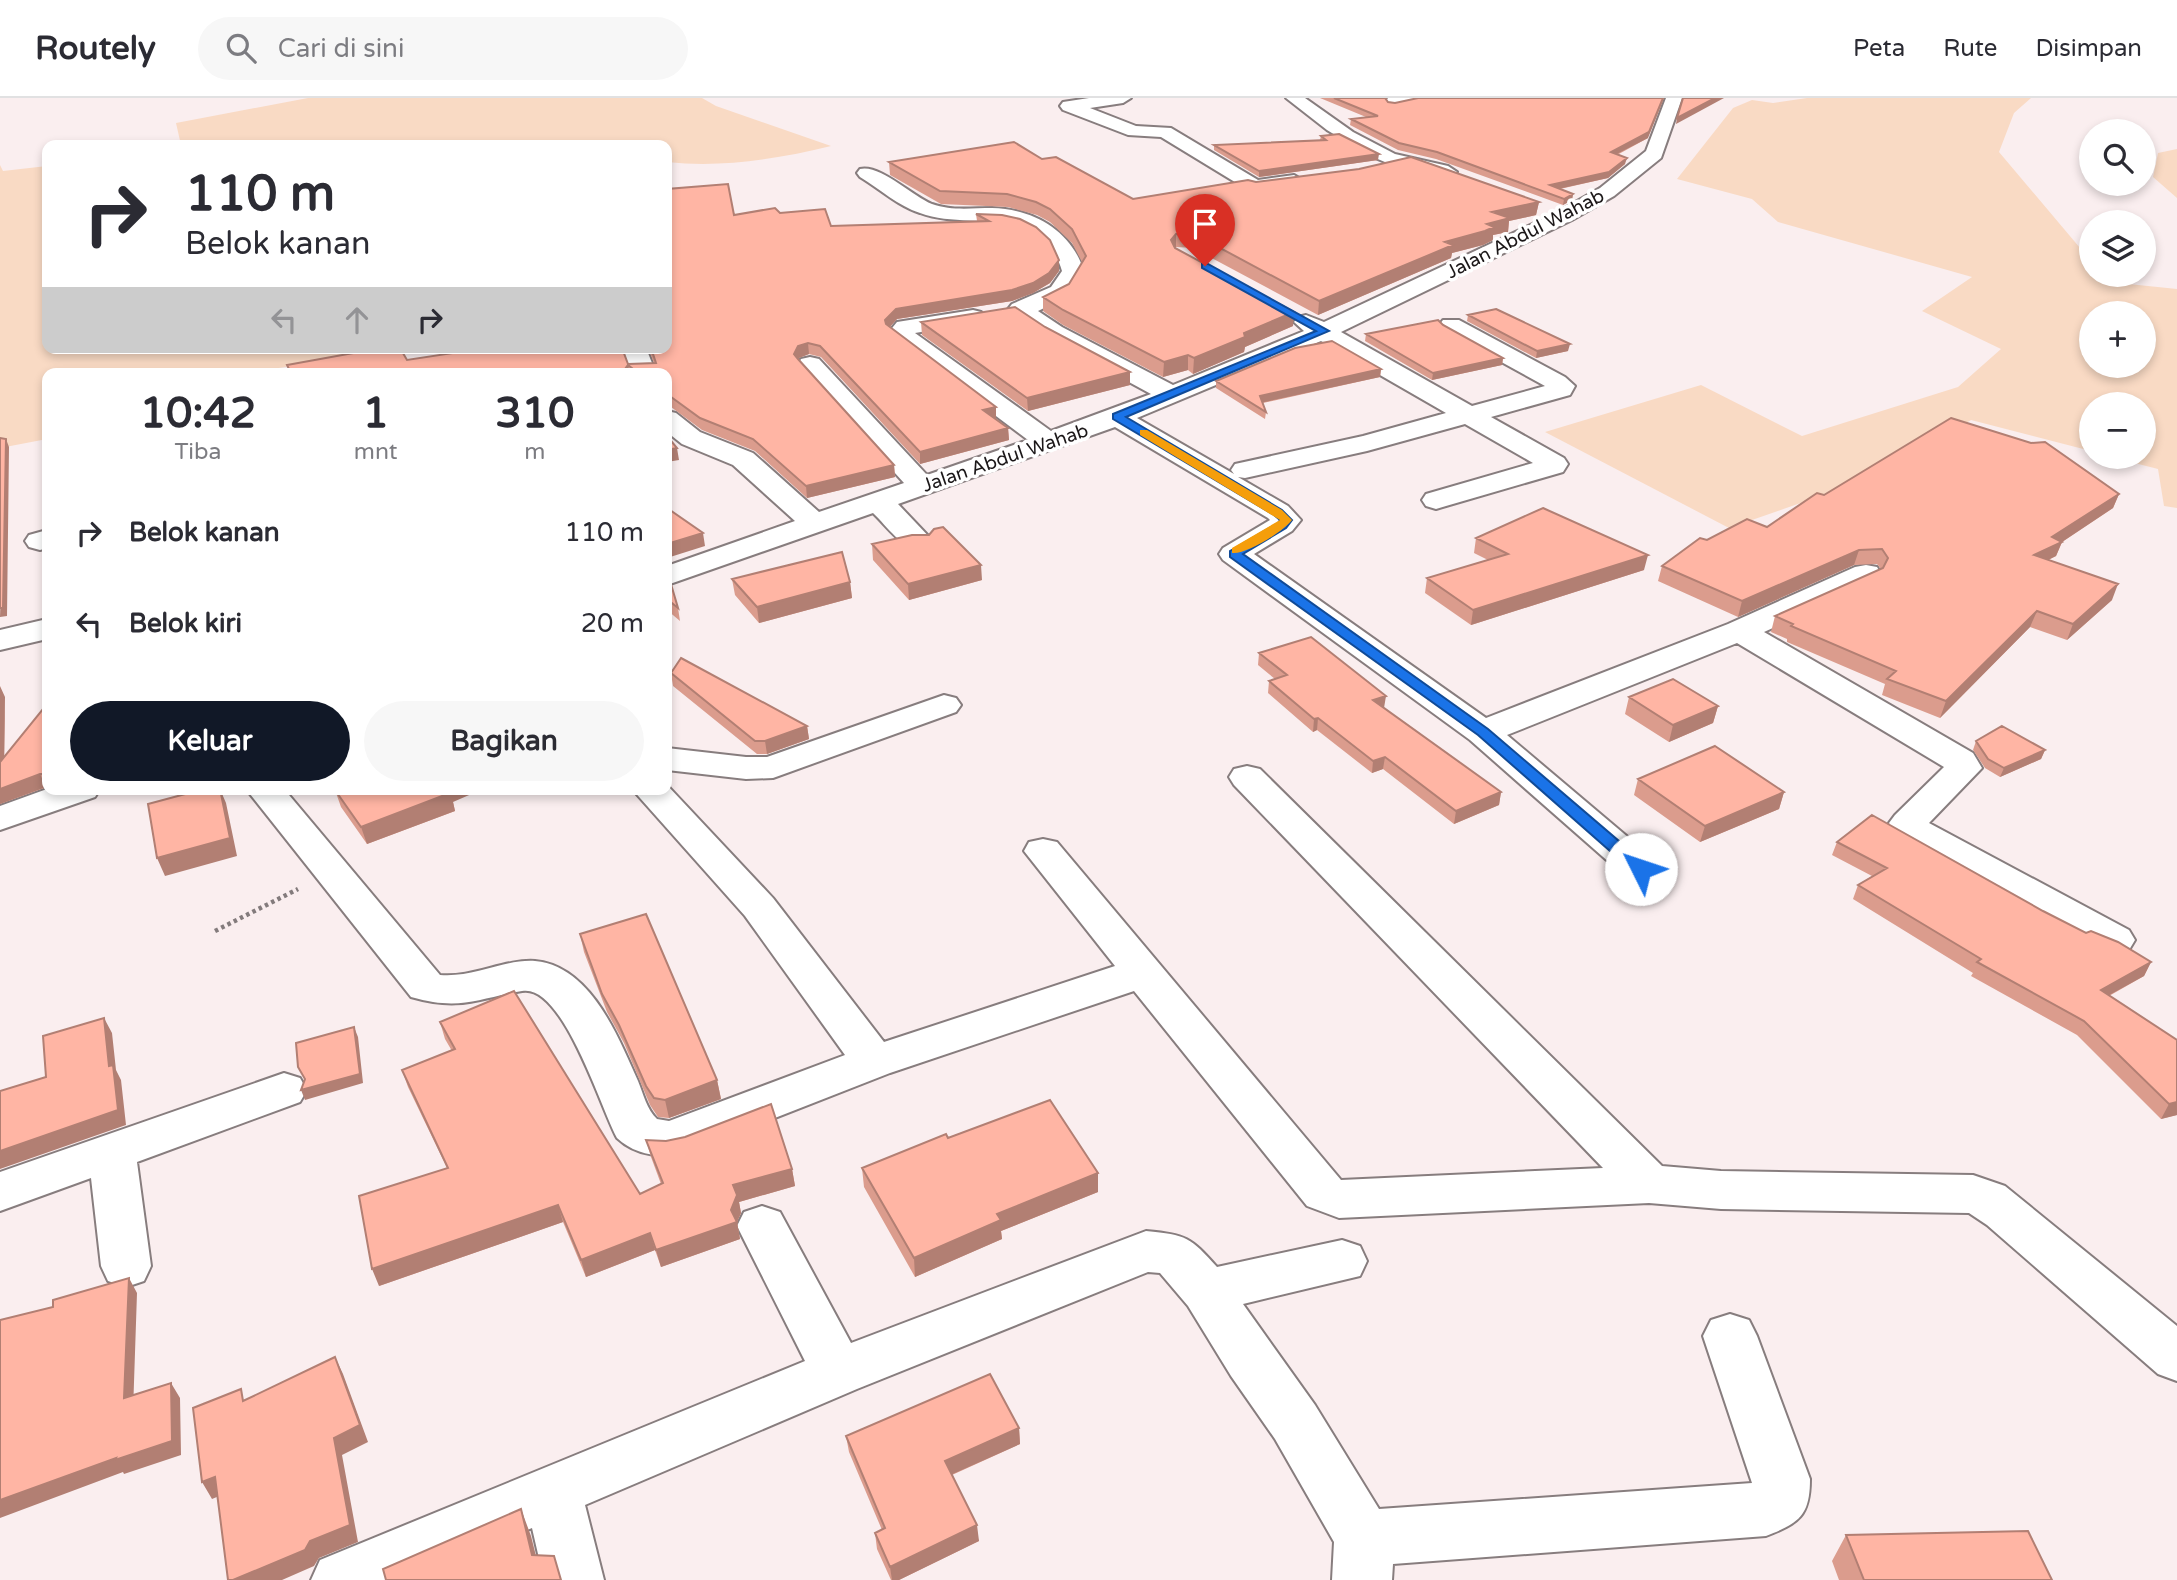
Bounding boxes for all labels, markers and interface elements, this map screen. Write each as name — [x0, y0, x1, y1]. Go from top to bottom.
search box — [198, 17, 688, 80]
text: Routely — [35, 29, 156, 68]
icon: search — [222, 29, 260, 67]
text: Cari di sini — [278, 33, 404, 64]
text: Peta — [1853, 34, 1905, 63]
text: Rute — [1943, 34, 1997, 63]
text: Disimpan — [2035, 34, 2142, 63]
map controls — [2079, 119, 2156, 469]
button: search — [2079, 119, 2156, 196]
text: 110 m — [185, 165, 335, 224]
icon: right — [70, 168, 161, 259]
street label: Jalan Abdul Wahab — [1443, 185, 1608, 283]
pin — [1175, 194, 1235, 266]
icon: arrive — [1186, 205, 1224, 243]
button: layers — [2079, 210, 2156, 287]
text: Belok kanan — [185, 225, 370, 263]
icon: left — [265, 301, 303, 339]
icon: ahead — [338, 301, 376, 339]
icon: right — [411, 301, 449, 339]
button: + — [2079, 301, 2156, 378]
text: 10:42 — [140, 388, 256, 439]
text: 1 — [362, 388, 389, 439]
text: 310 — [495, 388, 574, 439]
button: − — [2079, 392, 2156, 469]
street label: Jalan Abdul Wahab — [919, 419, 1091, 497]
text: Tiba — [174, 438, 221, 466]
text: mnt — [354, 438, 397, 466]
text: m — [524, 438, 545, 466]
icon: right — [70, 514, 108, 552]
text: Belok kanan — [129, 517, 280, 548]
text: 110 m — [564, 517, 644, 548]
icon: left — [70, 605, 108, 643]
text: Belok kiri — [129, 608, 242, 639]
text: 20 m — [581, 608, 644, 639]
button: Keluar — [70, 701, 350, 781]
button: Bagikan — [364, 701, 644, 781]
position arrow — [1604, 832, 1678, 906]

